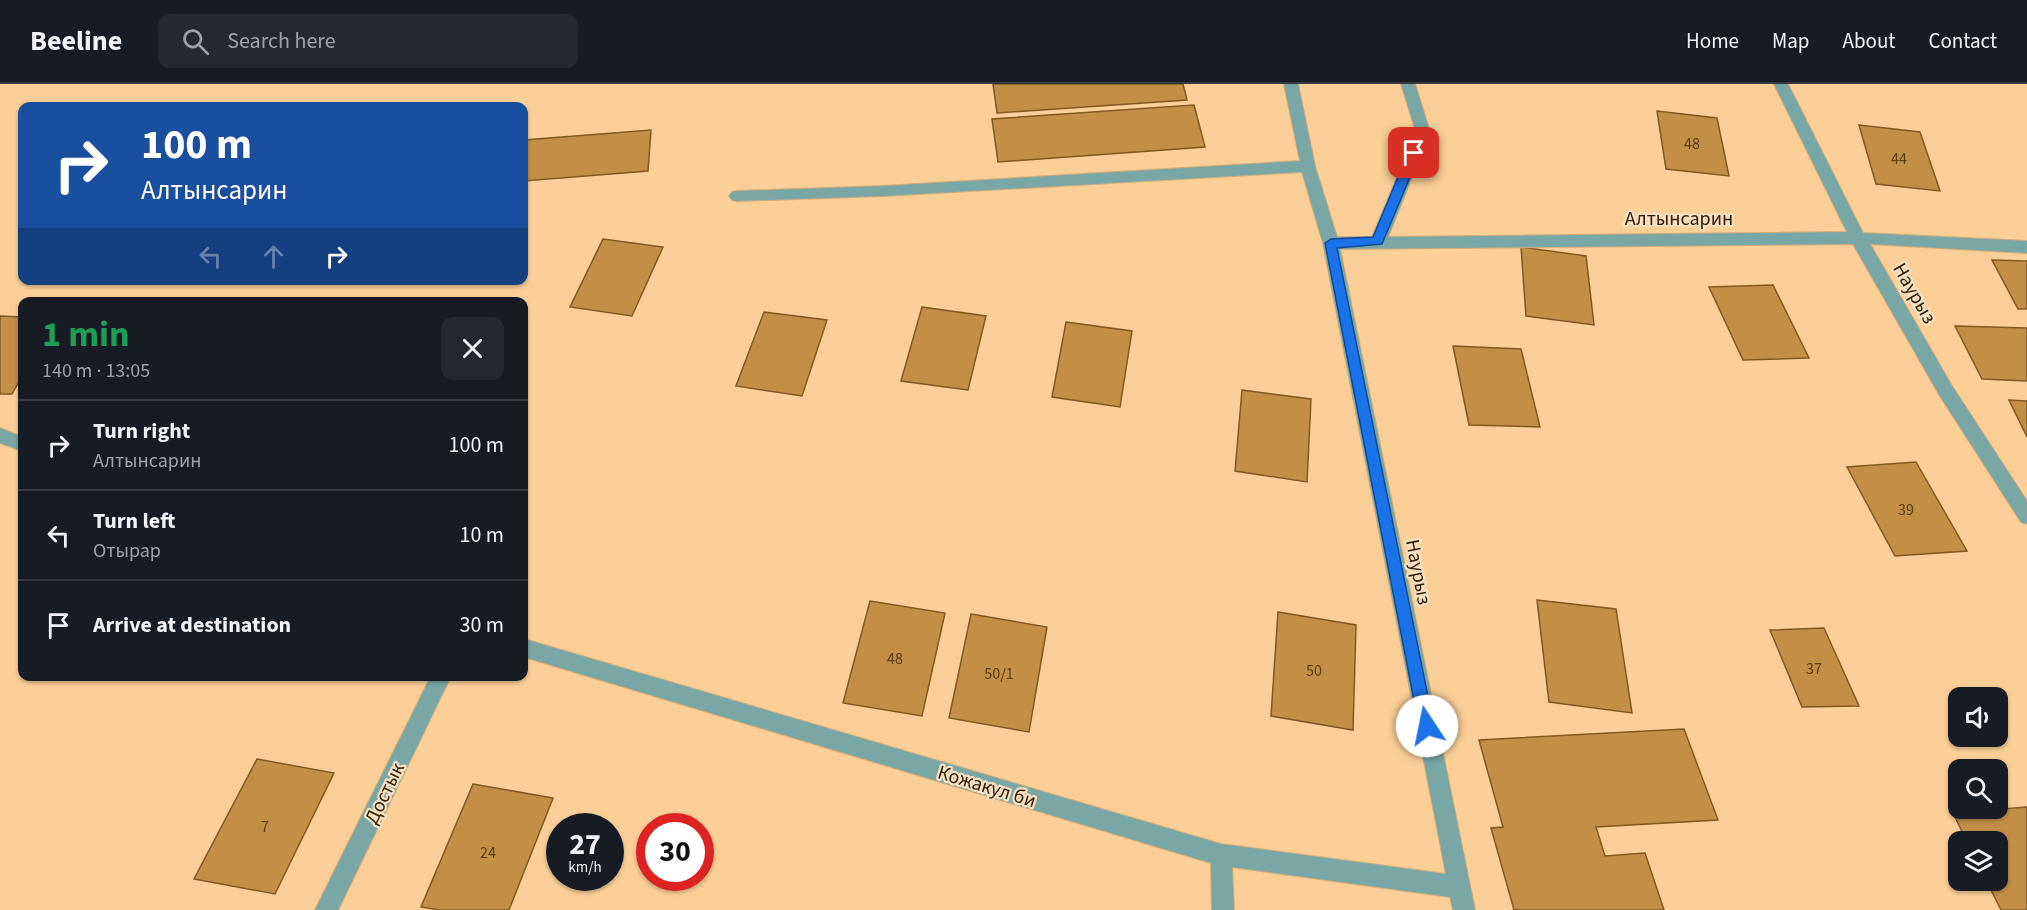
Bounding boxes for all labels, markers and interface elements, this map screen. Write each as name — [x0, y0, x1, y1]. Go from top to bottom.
search box — [158, 14, 578, 68]
text: Beeline — [30, 21, 122, 61]
icon: search — [179, 25, 212, 58]
text: Search here — [227, 25, 336, 57]
text: Home — [1686, 26, 1739, 56]
text: Map — [1772, 26, 1810, 56]
text: About — [1843, 26, 1895, 56]
text: Contact — [1928, 26, 1997, 56]
text: 100 m — [141, 115, 252, 175]
icon: right — [42, 126, 120, 204]
pin — [1388, 127, 1439, 178]
house number: 48 — [1684, 133, 1700, 155]
icon: arrive — [1397, 136, 1430, 169]
house number: 44 — [1891, 148, 1907, 170]
text: Алтынсарин — [141, 171, 287, 210]
street label: Алтынсарин — [1625, 205, 1733, 233]
icon: left — [194, 240, 227, 273]
icon: ahead — [257, 240, 290, 273]
icon: right — [320, 240, 353, 273]
street label: Наурыз — [1885, 258, 1943, 329]
text: 1 min — [42, 309, 130, 360]
button: close — [441, 317, 504, 380]
text: 140 m · 13:05 — [42, 357, 150, 385]
text: Turn right — [93, 415, 190, 447]
icon: right — [42, 429, 75, 462]
text: 100 m — [449, 429, 504, 461]
text: Алтынсарин — [93, 447, 201, 475]
house number: 39 — [1898, 499, 1914, 521]
text: Turn left — [93, 505, 175, 537]
icon: left — [42, 519, 75, 552]
text: 10 m — [459, 519, 504, 551]
text: Отырар — [93, 537, 161, 565]
street label: Наурыз — [1398, 537, 1438, 607]
icon: arrive — [42, 609, 75, 642]
text: Arrive at destination — [93, 609, 291, 641]
text: 30 m — [459, 609, 504, 641]
house number: 48 — [887, 648, 903, 670]
house number: 37 — [1806, 658, 1822, 680]
house number: 50 — [1306, 660, 1322, 682]
house number: 50/1 — [984, 663, 1014, 685]
map controls — [1948, 687, 2008, 891]
button: sound — [1948, 687, 2008, 747]
position arrow — [1395, 694, 1459, 758]
street label: Достык — [358, 758, 412, 829]
street label: Кожакул би — [934, 759, 1039, 815]
button: search — [1948, 759, 2008, 819]
speed limit sign: 30 — [636, 813, 714, 891]
house number: 7 — [261, 816, 269, 838]
text: 27 — [569, 823, 601, 866]
button: layers — [1948, 831, 2008, 891]
house number: 24 — [480, 842, 496, 864]
text: km/h — [568, 857, 602, 878]

